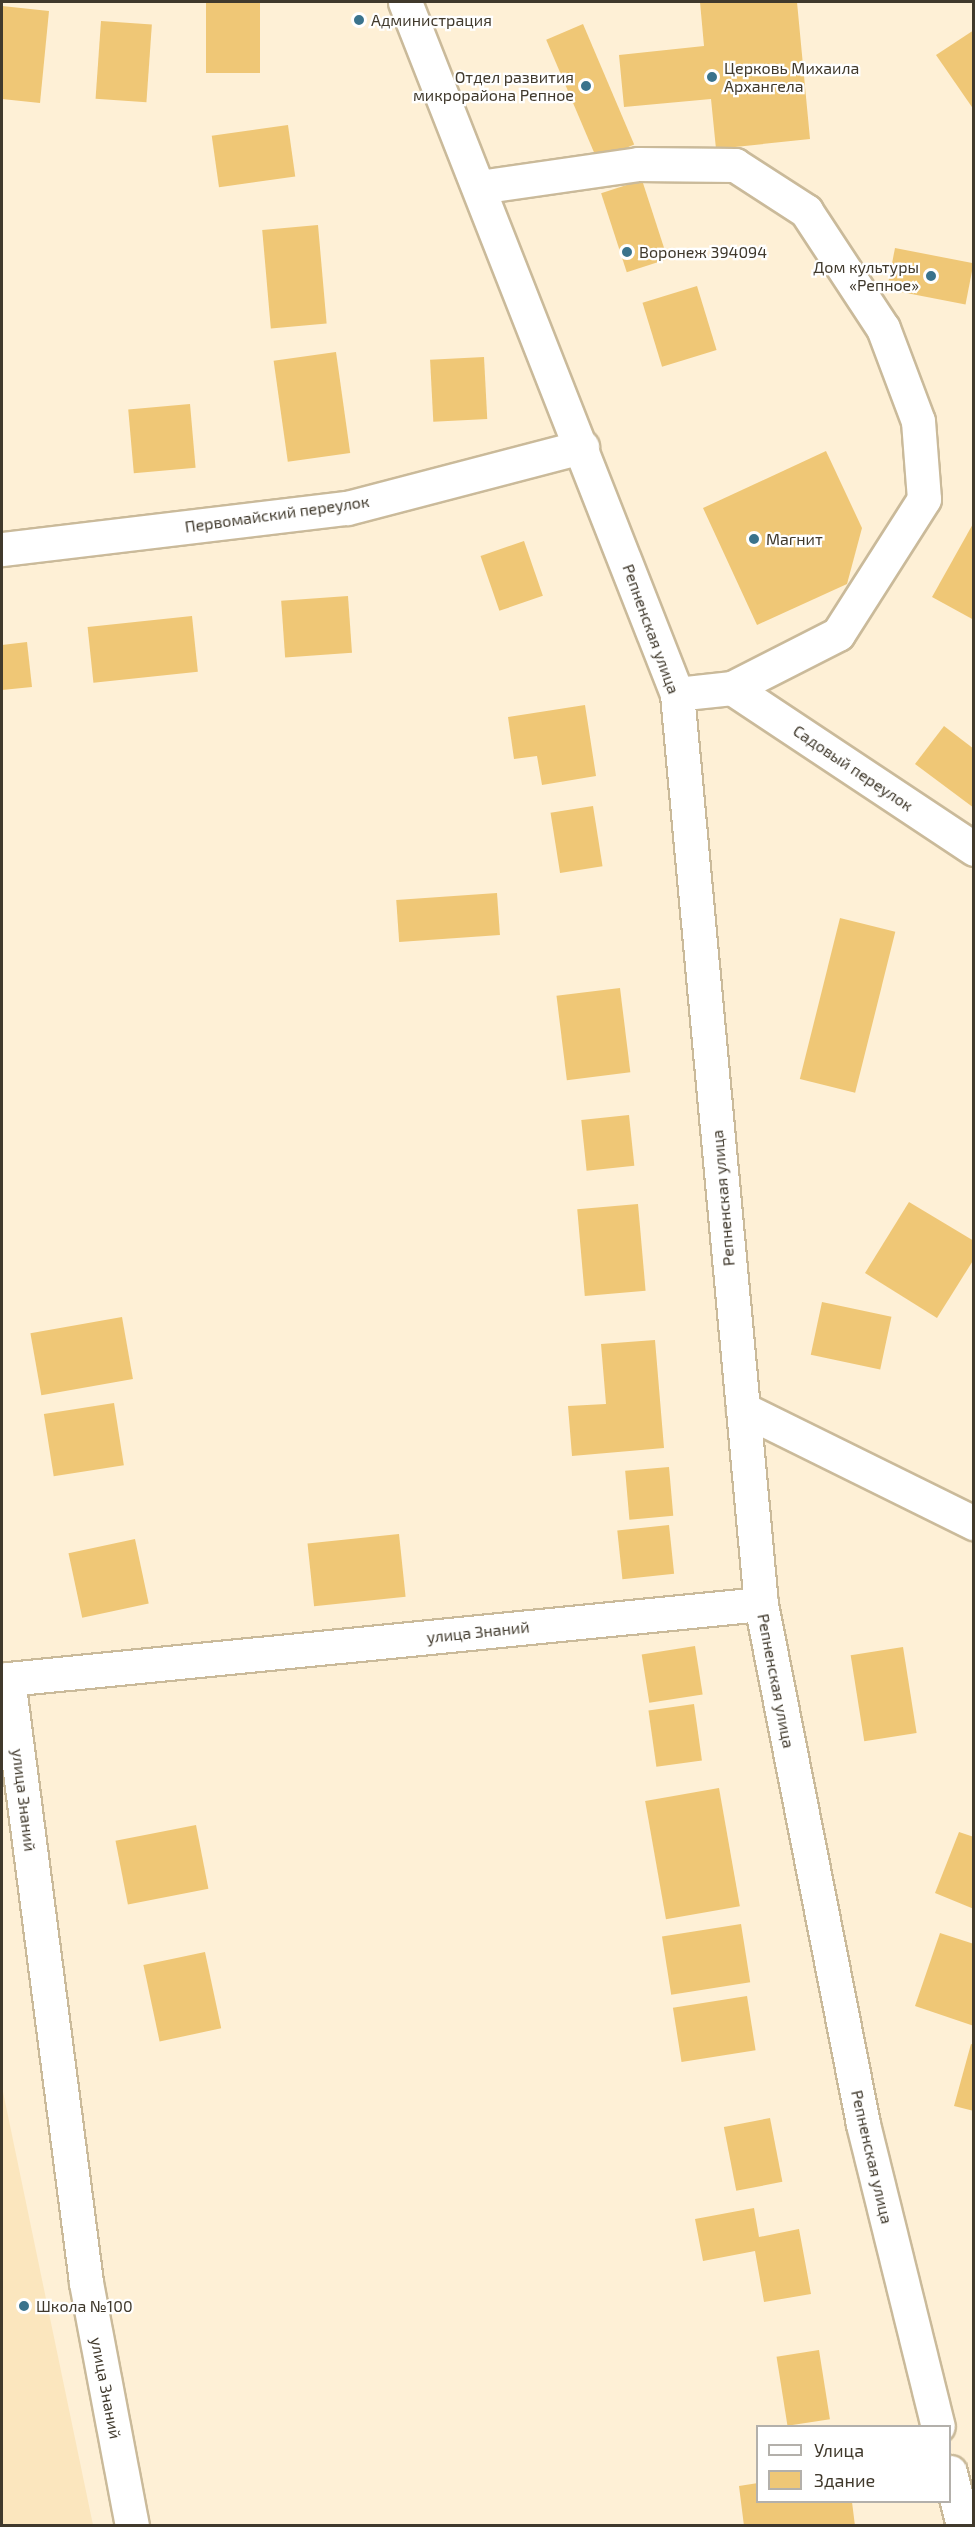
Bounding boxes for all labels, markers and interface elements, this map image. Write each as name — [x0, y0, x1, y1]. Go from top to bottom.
place label: Администрация — [371, 10, 492, 30]
marker: Администрация — [352, 13, 366, 27]
place label: Церковь Михаила Архангела — [724, 58, 859, 96]
place label: Отдел развития микрорайона Репное — [413, 67, 574, 105]
marker: Церковь Михаила Архангела — [705, 70, 719, 84]
marker: Отдел развития микрорайона Репное — [579, 79, 593, 93]
place label: Воронеж 394094 — [639, 242, 767, 262]
marker: Воронеж 394094 — [620, 245, 634, 259]
place label: Дом культуры «Репное» — [813, 257, 919, 295]
marker: Дом культуры «Репное» — [924, 269, 938, 283]
street label: Первомайский переулок — [184, 492, 370, 536]
place label: Магнит — [766, 529, 823, 549]
marker: Магнит — [747, 532, 761, 546]
street label: Репненская улица — [619, 561, 683, 697]
street label: Садовый переулок — [790, 721, 916, 815]
street label: Репненская улица — [707, 1129, 739, 1267]
street label: Репненская улица — [754, 1612, 798, 1750]
street label: улица Знаний — [426, 1617, 530, 1647]
street label: улица Знаний — [8, 1748, 40, 1852]
street label: Репненская улица — [847, 2088, 897, 2226]
place label: Школа №100 — [36, 2296, 133, 2316]
marker: Школа №100 — [17, 2299, 31, 2313]
street label: улица Знаний — [87, 2335, 125, 2441]
legend — [756, 2425, 951, 2503]
text: Улица — [814, 2439, 864, 2461]
text: Здание — [814, 2469, 875, 2491]

